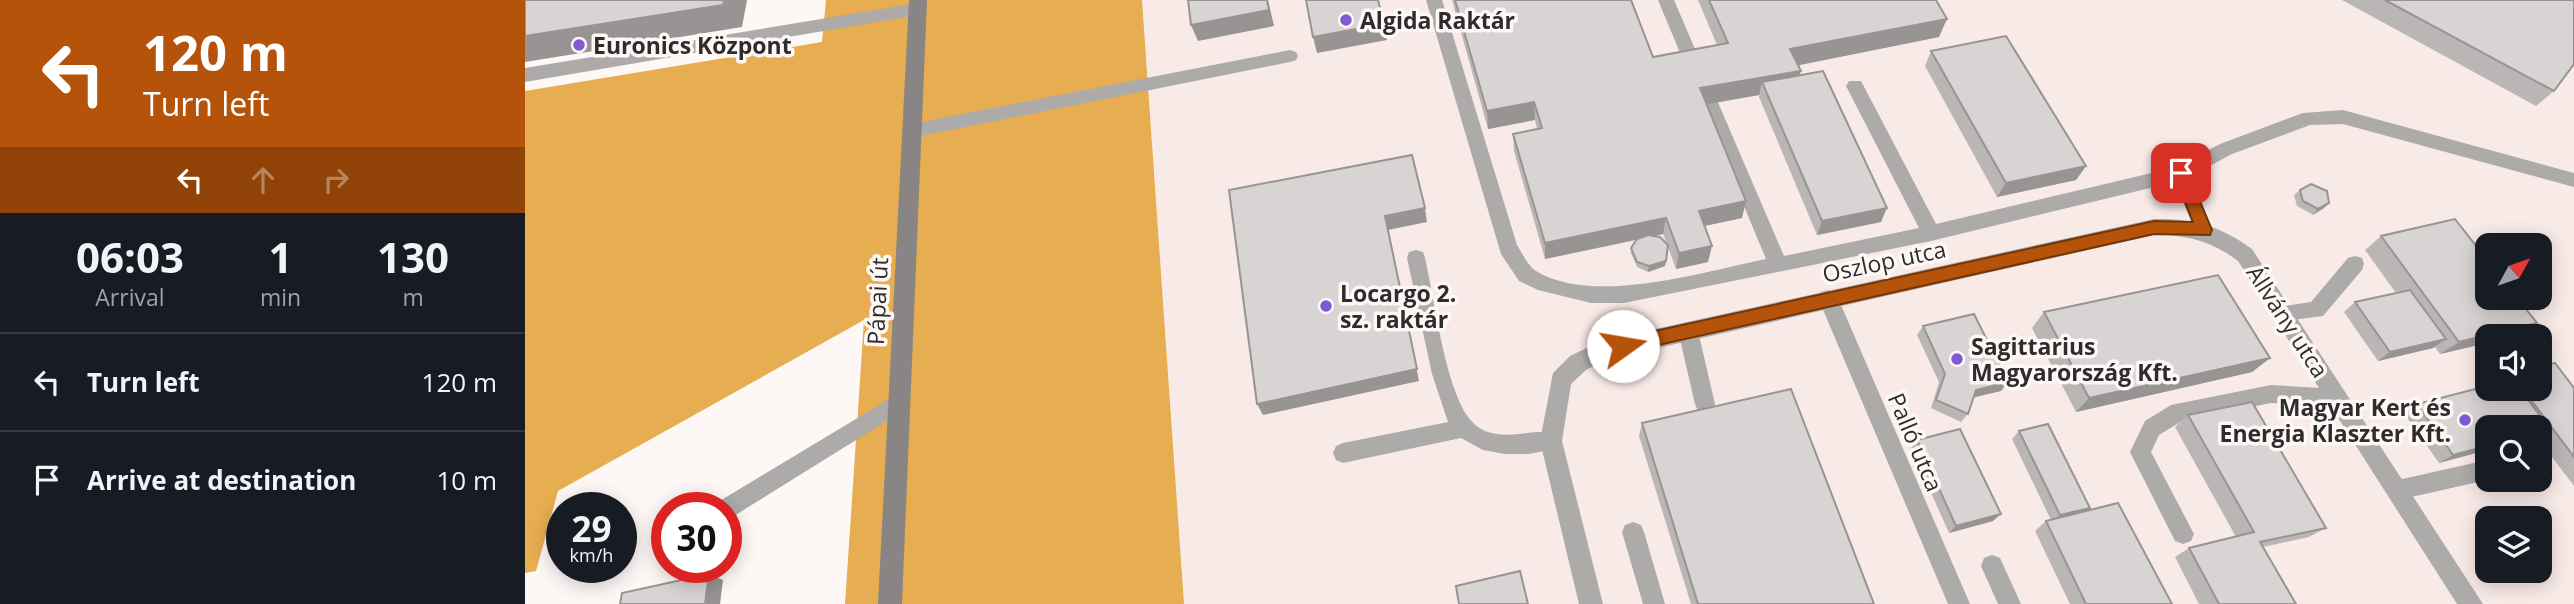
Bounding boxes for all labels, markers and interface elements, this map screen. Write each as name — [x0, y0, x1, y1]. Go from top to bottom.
place label: Algida Raktár — [1360, 4, 1515, 36]
marker: Algida Raktár — [1338, 12, 1354, 28]
text: 120 m — [143, 19, 288, 85]
icon: left — [28, 28, 119, 119]
place label: Euronics Központ — [593, 29, 792, 61]
marker: Euronics Központ — [571, 37, 587, 53]
text: Turn left — [143, 82, 269, 125]
pin — [2151, 143, 2211, 203]
icon: arrive — [2162, 154, 2200, 192]
icon: left — [171, 161, 209, 199]
icon: ahead — [244, 161, 282, 199]
icon: right — [317, 161, 355, 199]
text: 06:03 — [76, 228, 184, 285]
text: 1 — [268, 228, 293, 285]
text: 130 — [377, 228, 449, 285]
street label: Oszlop utca — [1819, 232, 1949, 290]
north arrow — [2475, 233, 2551, 310]
map controls — [2475, 233, 2552, 583]
street label: Pápai út — [859, 256, 895, 346]
street label: Állvány utca — [2240, 259, 2336, 383]
place label: Locargo 2. sz. raktár — [1340, 277, 1456, 335]
text: Arrival — [95, 281, 165, 313]
text: min — [260, 281, 301, 313]
text: m — [402, 281, 424, 313]
marker: Locargo 2. sz. raktár — [1318, 298, 1334, 314]
position arrow — [1586, 309, 1660, 383]
button: sound — [2475, 324, 2552, 401]
place label: Sagittarius Magyarország Kft. — [1971, 330, 2178, 388]
marker: Sagittarius Magyarország Kft. — [1949, 351, 1965, 367]
icon: left — [28, 363, 66, 401]
text: Turn left — [87, 364, 199, 400]
text: 120 m — [422, 364, 497, 400]
street label: Palló utca — [1881, 388, 1951, 496]
place label: Magyar Kert és Energia Klaszter Kft. — [2220, 391, 2451, 449]
marker: Magyar Kert és Energia Klaszter Kft. — [2457, 412, 2473, 428]
button: search — [2475, 415, 2552, 492]
icon: arrive — [28, 461, 66, 499]
text: Arrive at destination — [87, 462, 356, 498]
text: 10 m — [436, 462, 497, 498]
speed limit sign: 30 — [651, 492, 742, 583]
text: 29 — [571, 505, 612, 552]
button: layers — [2475, 506, 2552, 583]
text: km/h — [570, 543, 613, 567]

